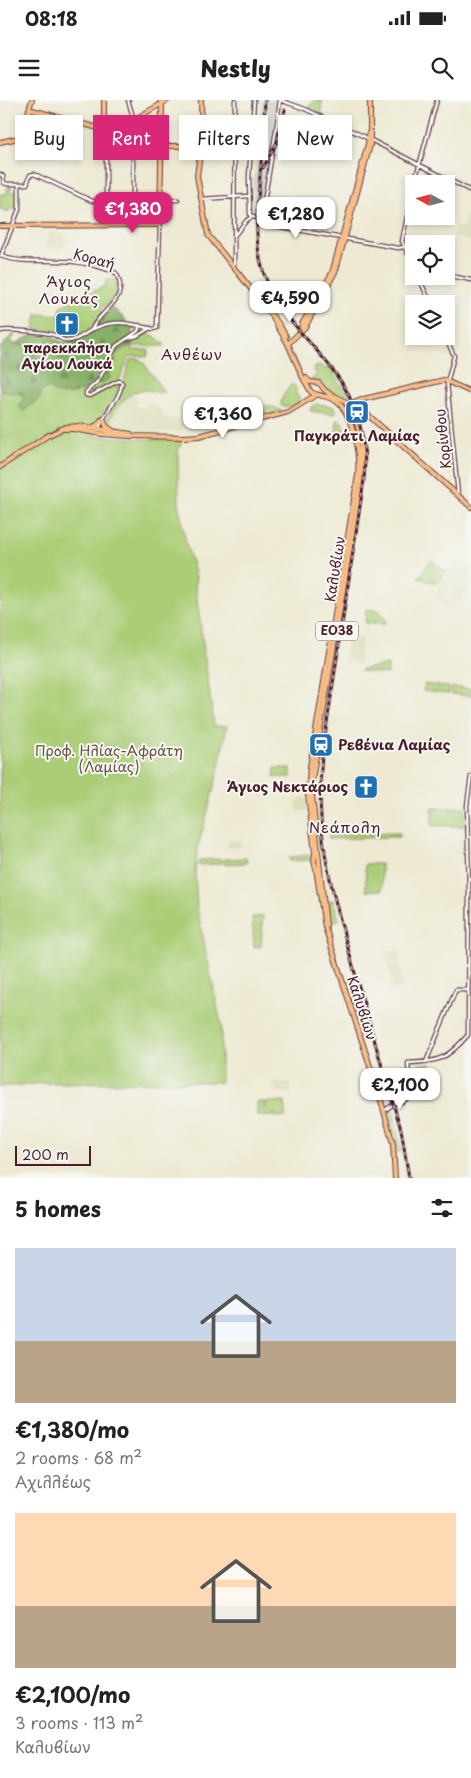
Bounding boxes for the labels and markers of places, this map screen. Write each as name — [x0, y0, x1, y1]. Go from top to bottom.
pin: €1,380 — [92, 192, 174, 234]
pin: €1,280 — [255, 196, 337, 239]
pin: €4,590 — [249, 280, 331, 323]
church icon: παρεκκλήσι Αγίου Λουκά — [54, 311, 80, 337]
place label: παρεκκλήσι Αγίου Λουκά — [22, 337, 113, 374]
pin: €1,360 — [182, 396, 264, 439]
station icon: Παγκράτι Λαμίας — [344, 399, 370, 425]
place label: Παγκράτι Λαμίας — [294, 425, 420, 446]
station icon: Ρεβένια Λαμίας — [308, 732, 334, 758]
place label: Ρεβένια Λαμίας — [338, 734, 451, 755]
church icon: Άγιος Νεκτάριος — [353, 774, 379, 800]
place label: Άγιος Νεκτάριος — [227, 776, 348, 797]
pin: €2,100 — [359, 1068, 441, 1110]

